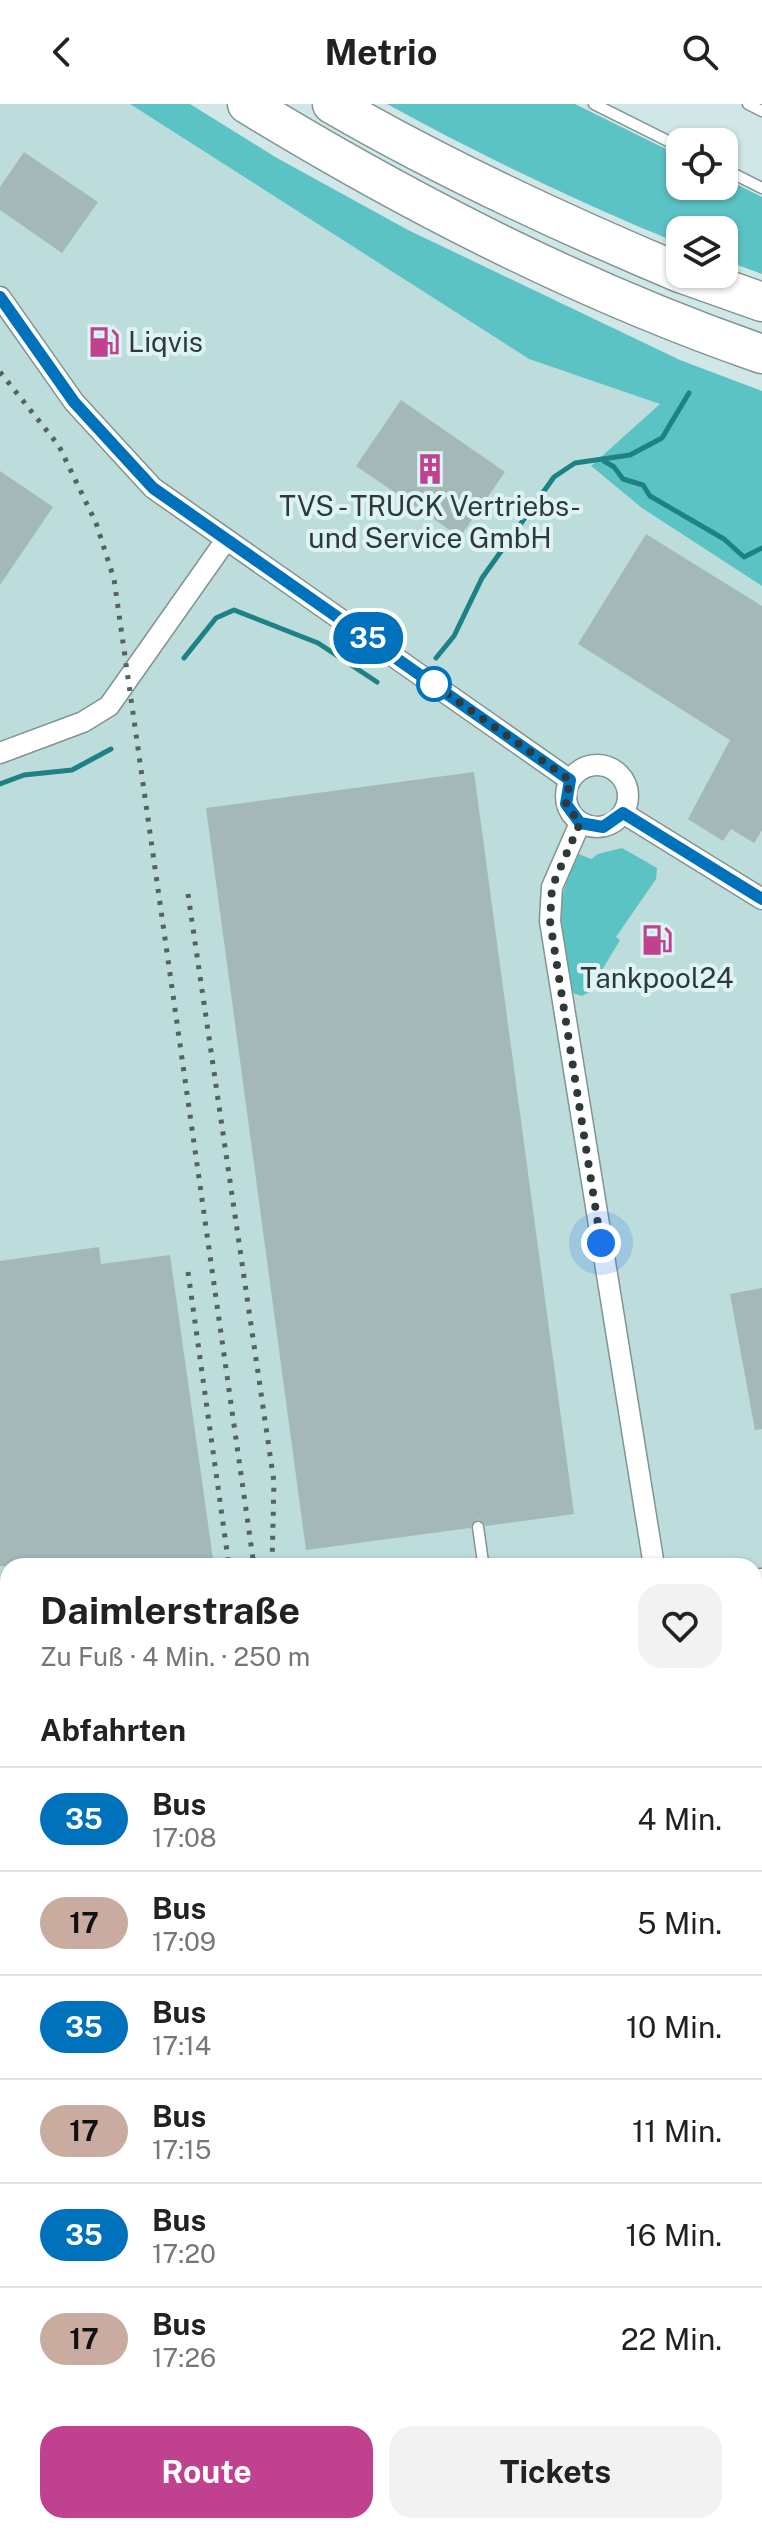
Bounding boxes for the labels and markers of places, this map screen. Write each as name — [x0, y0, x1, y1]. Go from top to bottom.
fuel station icon: Liqvis — [87, 325, 121, 359]
place label: Liqvis — [128, 325, 203, 358]
building icon: TVS - TRUCK Vertriebs- und Service GmbH — [413, 452, 447, 486]
place label: TVS - TRUCK Vertriebs- und Service GmbH — [279, 489, 581, 554]
unlabelled marker — [417, 667, 451, 701]
fuel station icon: Tankpool24 — [640, 923, 674, 957]
place label: Tankpool24 — [580, 961, 734, 994]

